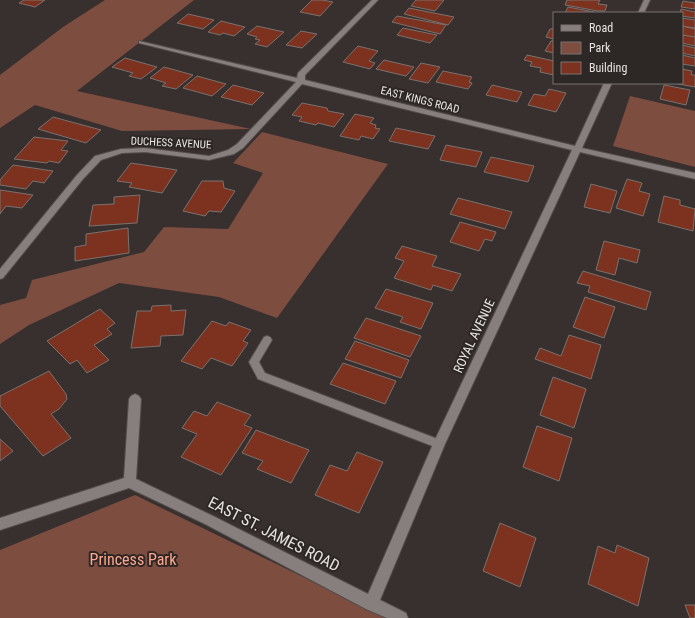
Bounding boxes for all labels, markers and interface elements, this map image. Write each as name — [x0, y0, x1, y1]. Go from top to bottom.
legend — [553, 12, 683, 84]
text: Road — [589, 21, 613, 35]
text: Park — [589, 41, 611, 55]
text: Building — [589, 61, 627, 75]
street label: EAST KINGS ROAD — [379, 84, 461, 116]
street label: DUCHESS AVENUE — [130, 134, 212, 152]
street label: ROYAL AVENUE — [450, 297, 498, 375]
street label: EAST ST. JAMES ROAD — [205, 493, 343, 575]
park label: Princess Park — [90, 550, 177, 569]

